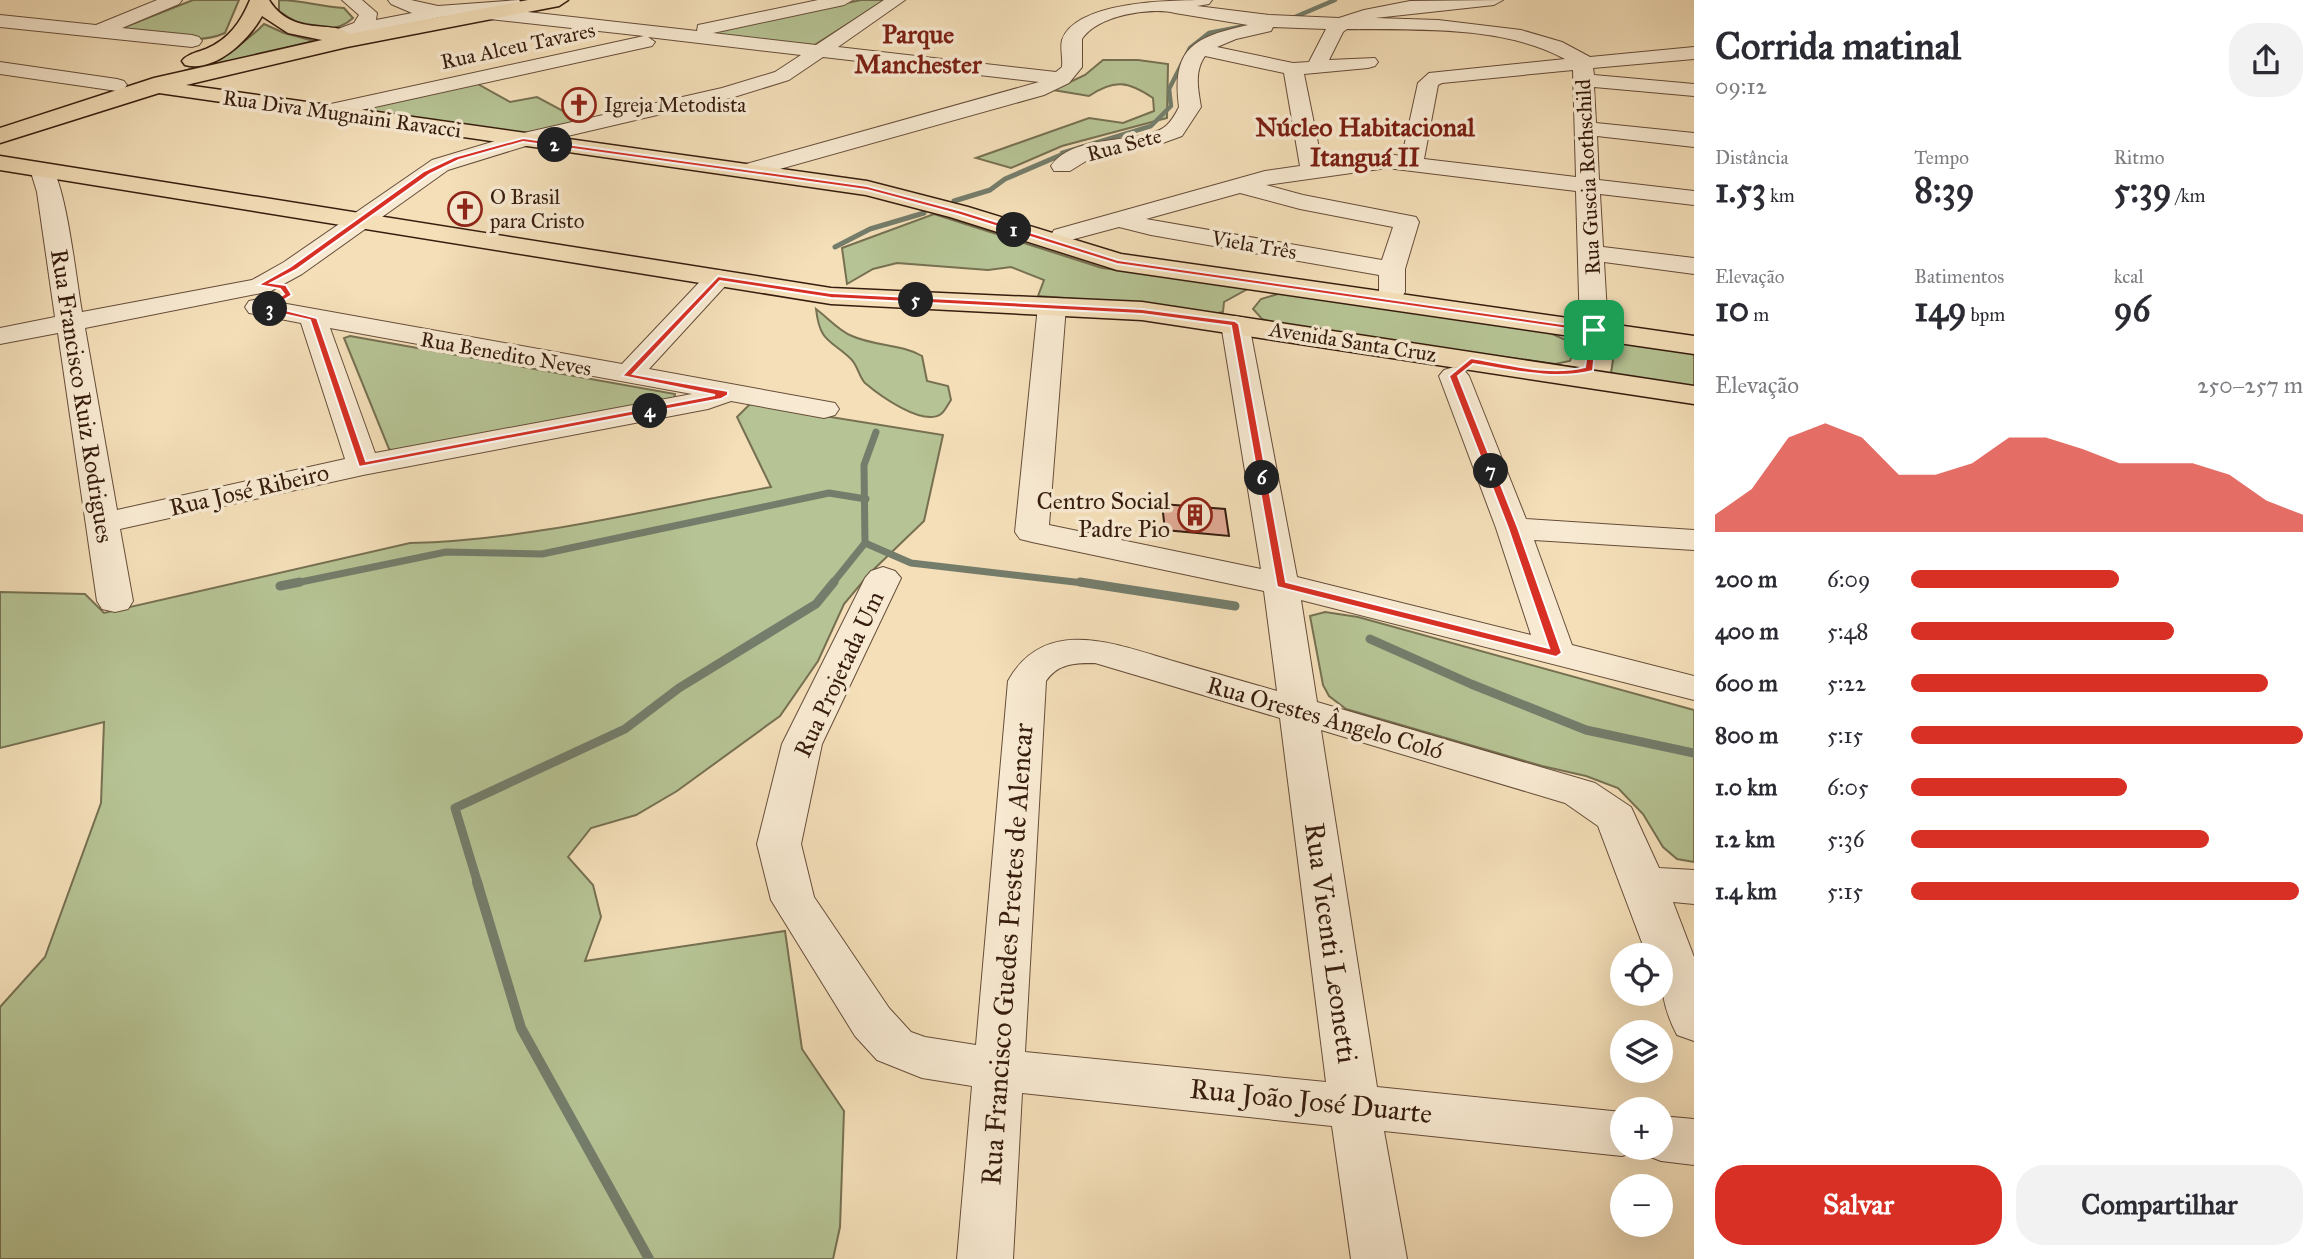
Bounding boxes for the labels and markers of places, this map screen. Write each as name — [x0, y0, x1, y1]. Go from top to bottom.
church icon: Igreja Metodista — [560, 86, 598, 124]
place label: Igreja Metodista — [604, 92, 746, 118]
pin: 2 — [538, 128, 572, 162]
place label: O Brasil para Cristo — [489, 184, 585, 234]
church icon: O Brasil para Cristo — [446, 190, 484, 228]
pin: 1 — [996, 212, 1032, 247]
pin: 5 — [898, 282, 934, 318]
pin: 3 — [252, 292, 288, 326]
pin — [1564, 300, 1624, 360]
pin: 4 — [632, 394, 668, 428]
pin: 7 — [1474, 454, 1508, 489]
pin: 6 — [1244, 461, 1280, 496]
place label: Centro Social Padre Pio — [1037, 486, 1170, 544]
building icon: Centro Social Padre Pio — [1176, 496, 1214, 534]

